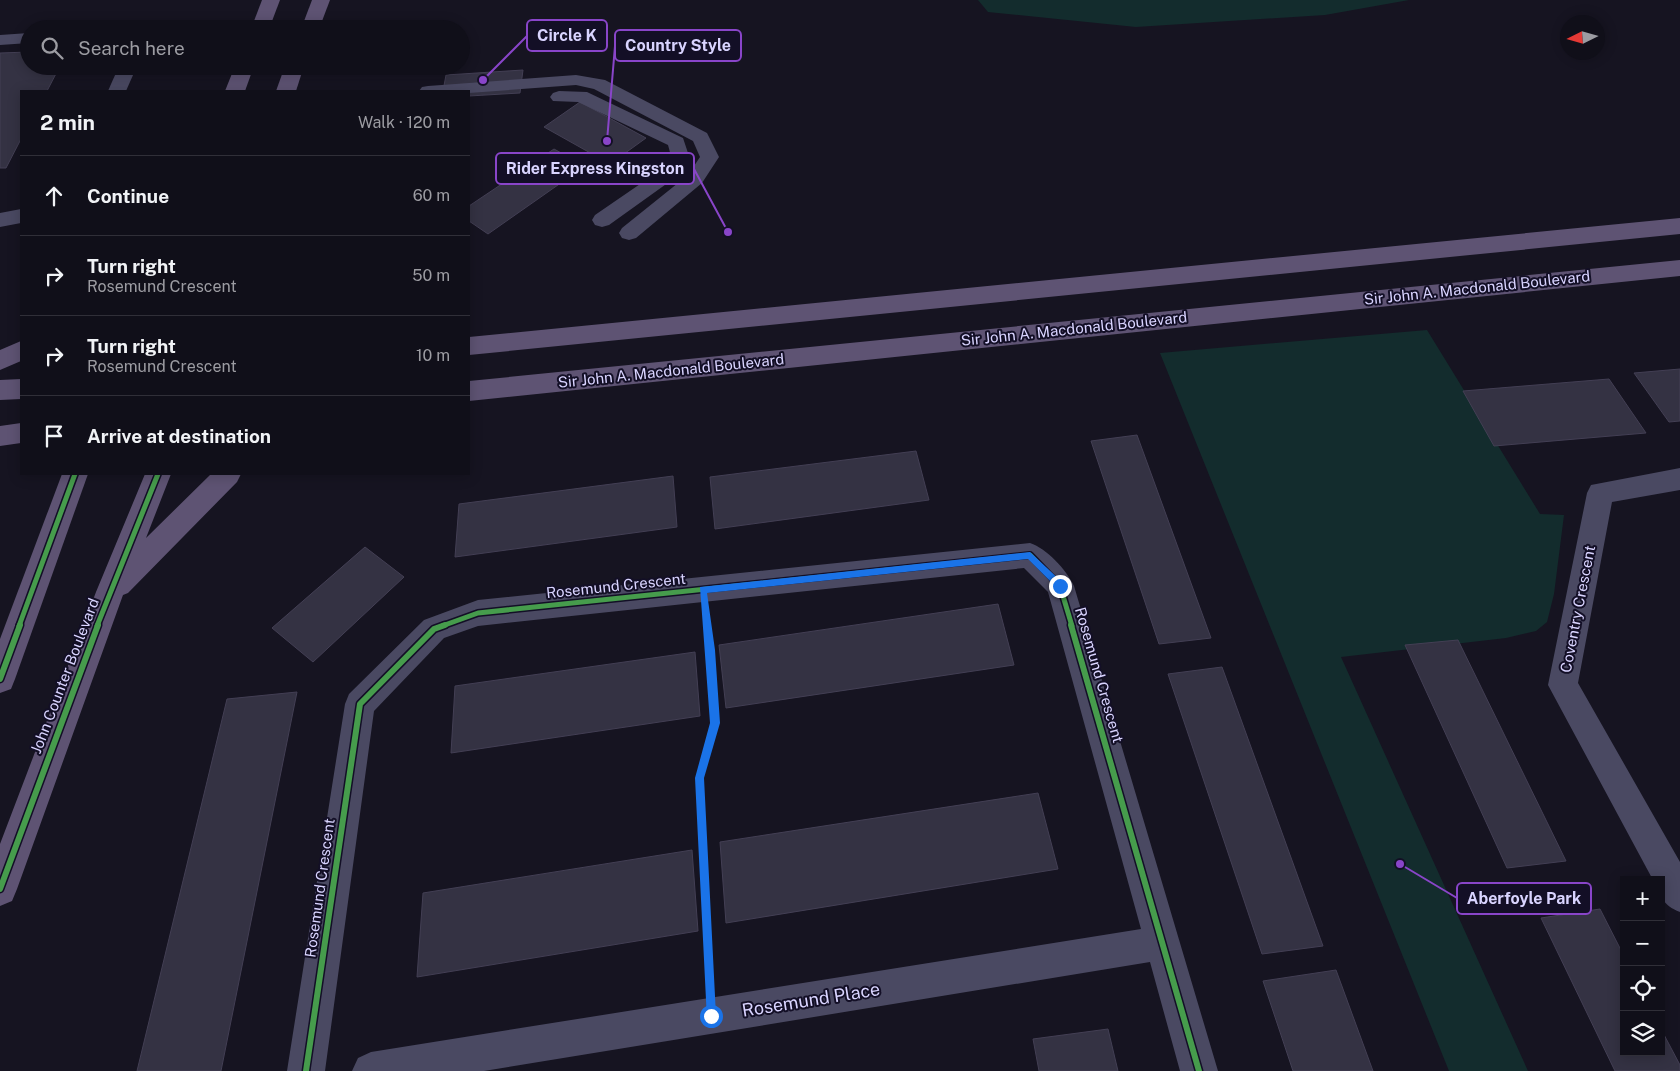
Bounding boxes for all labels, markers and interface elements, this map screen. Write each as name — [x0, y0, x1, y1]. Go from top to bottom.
north arrow — [1560, 15, 1605, 60]
search box — [20, 20, 470, 75]
callout: Circle K — [527, 20, 607, 51]
text: Circle K — [537, 26, 598, 45]
callout: Country Style — [615, 30, 741, 61]
icon: search — [38, 34, 66, 62]
text: Country Style — [625, 36, 731, 55]
text: Search here — [78, 37, 185, 59]
text: 2 min — [40, 110, 95, 135]
text: Walk · 120 m — [358, 113, 450, 132]
callout: Rider Express Kingston — [496, 153, 694, 184]
text: Rider Express Kingston — [506, 159, 684, 178]
icon: ahead — [40, 182, 68, 210]
text: Continue — [87, 185, 169, 207]
text: 60 m — [413, 186, 450, 205]
text: Turn right — [87, 255, 176, 277]
icon: right — [40, 262, 68, 290]
text: 50 m — [412, 266, 450, 285]
street label: Sir John A. Macdonald Boulevard — [1363, 267, 1591, 308]
text: Rosemund Crescent — [87, 277, 237, 296]
street label: Sir John A. Macdonald Boulevard — [960, 308, 1188, 349]
text: Turn right — [87, 335, 176, 357]
icon: right — [40, 342, 68, 370]
text: 10 m — [416, 346, 450, 365]
street label: Sir John A. Macdonald Boulevard — [557, 350, 785, 391]
text: Rosemund Crescent — [87, 357, 237, 376]
icon: arrive — [40, 422, 68, 450]
text: Arrive at destination — [87, 425, 271, 447]
street label: Coventry Crescent — [1557, 544, 1598, 674]
street label: Rosemund Crescent — [545, 570, 687, 601]
route end — [1049, 575, 1072, 598]
street label: John Counter Boulevard — [27, 596, 102, 756]
street label: Rosemund Crescent — [1072, 605, 1127, 745]
street label: Rosemund Crescent — [301, 817, 338, 959]
map controls — [1620, 876, 1665, 1056]
button: + — [1620, 876, 1665, 921]
callout: Aberfoyle Park — [1457, 883, 1591, 914]
text: Aberfoyle Park — [1467, 889, 1581, 908]
button: − — [1620, 921, 1665, 966]
button: locate — [1620, 966, 1665, 1011]
street label: Rosemund Place — [740, 978, 882, 1021]
route start — [700, 1005, 723, 1028]
button: layers — [1620, 1011, 1665, 1056]

